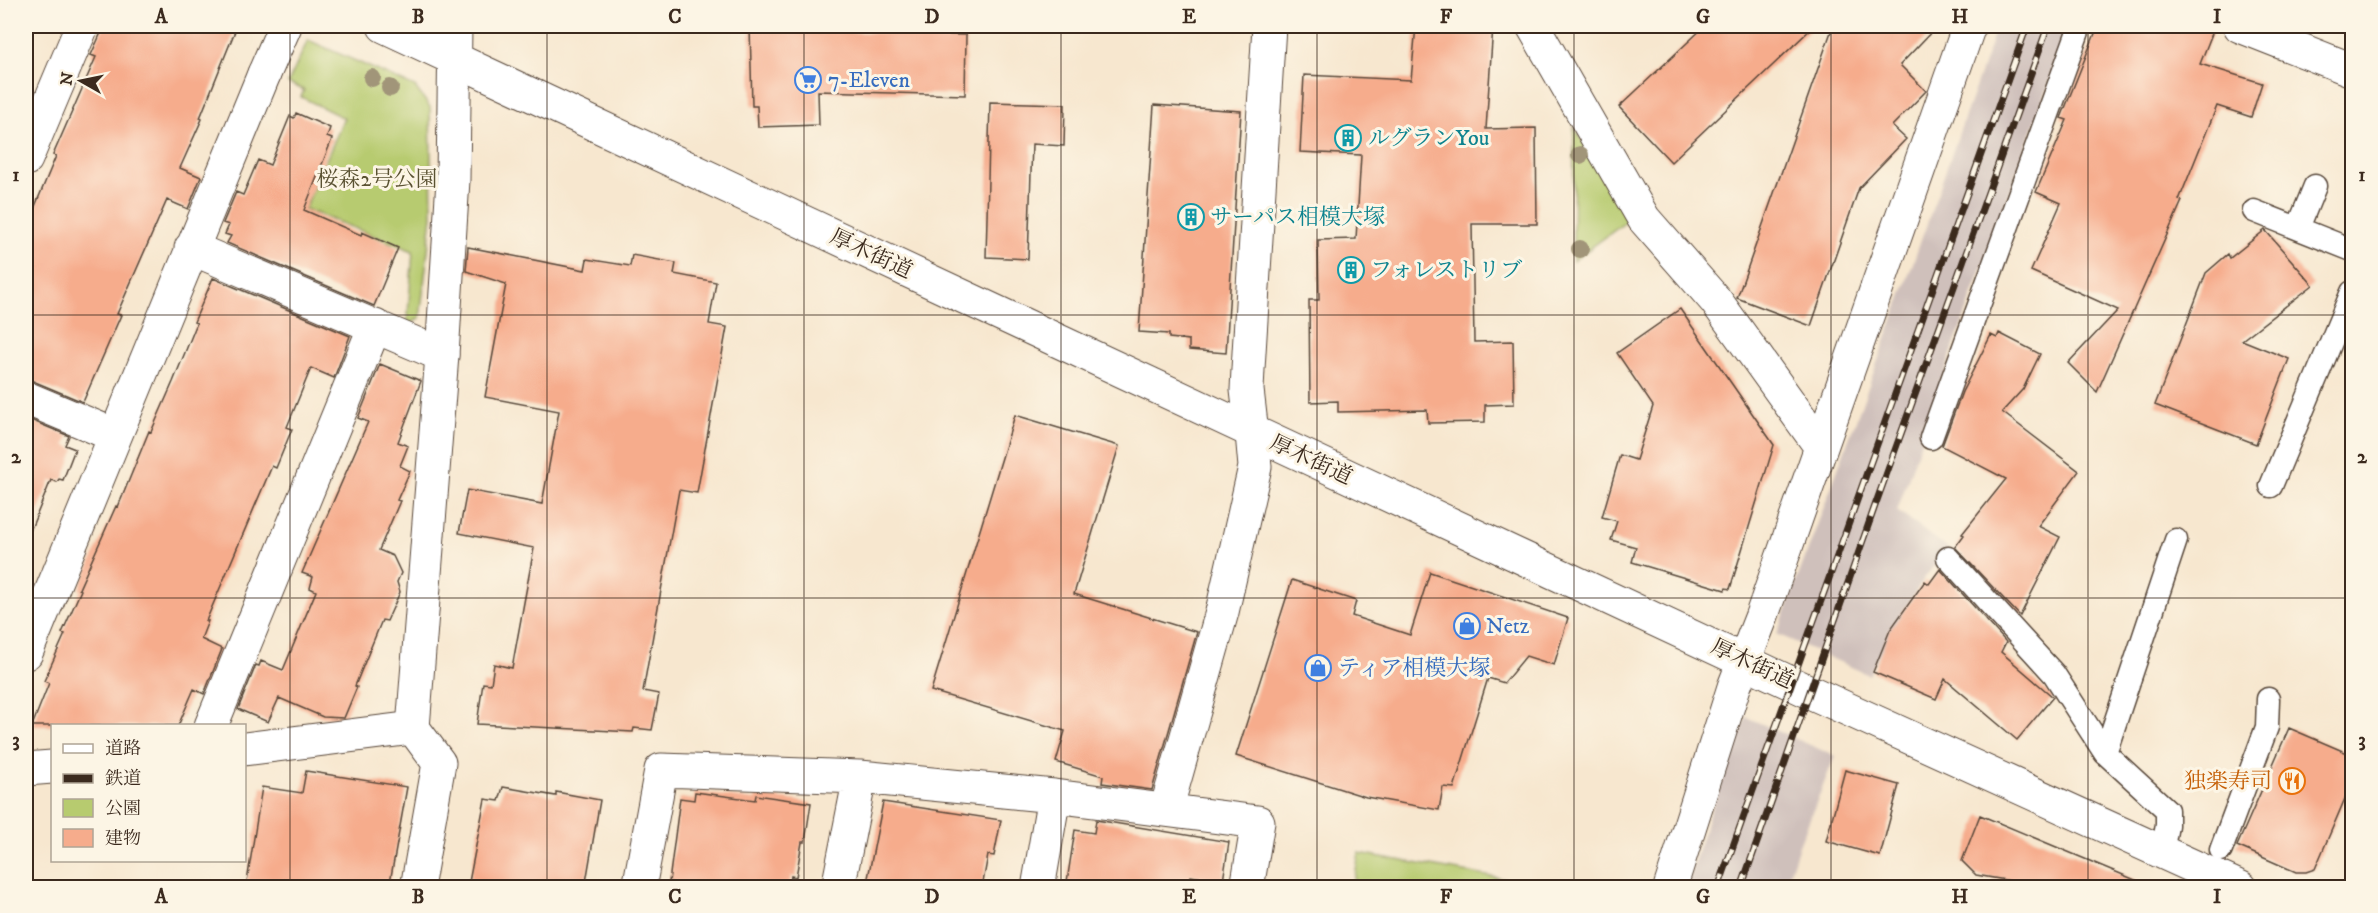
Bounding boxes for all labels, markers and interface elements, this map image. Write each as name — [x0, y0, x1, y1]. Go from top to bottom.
text: A — [154, 5, 169, 30]
text: B — [412, 5, 424, 30]
text: C — [668, 5, 682, 30]
text: D — [925, 5, 940, 30]
text: E — [1182, 5, 1196, 30]
text: F — [1440, 5, 1453, 30]
text: G — [1696, 5, 1710, 30]
text: H — [1952, 5, 1969, 30]
text: I — [2213, 5, 2221, 30]
north arrow — [51, 51, 111, 111]
supermarket icon: 7-Eleven — [793, 65, 823, 95]
place label: 7-Eleven — [828, 67, 910, 94]
text: N — [56, 71, 78, 87]
building icon: ルグランYou — [1333, 123, 1363, 153]
place label: ルグランYou — [1368, 125, 1489, 152]
text: 1 — [12, 163, 20, 188]
text: 1 — [2358, 163, 2366, 188]
park label: 桜森2号公園 — [317, 166, 437, 193]
building icon: サーパス相模大塚 — [1176, 202, 1206, 232]
place label: サーパス相模大塚 — [1210, 204, 1385, 231]
street label: 厚木街道 — [825, 223, 917, 285]
building icon: フォレストリブ — [1336, 255, 1366, 285]
place label: フォレストリブ — [1370, 257, 1522, 284]
street label: 厚木街道 — [1265, 429, 1357, 491]
text: 2 — [11, 445, 22, 470]
text: 2 — [2357, 445, 2368, 470]
shop icon: Netz — [1452, 611, 1482, 641]
place label: Netz — [1486, 613, 1530, 640]
street label: 厚木街道 — [1706, 633, 1798, 695]
shop icon: ティア相模大塚 — [1303, 653, 1333, 683]
place label: ティア相模大塚 — [1338, 655, 1490, 682]
legend — [51, 724, 246, 862]
text: 3 — [12, 728, 20, 753]
text: 3 — [2358, 728, 2366, 753]
text: 道路 — [105, 738, 141, 760]
restaurant icon: 独楽寿司 — [2277, 766, 2307, 796]
text: 鉄道 — [105, 768, 141, 790]
place label: 独楽寿司 — [2184, 768, 2272, 795]
text: 公園 — [105, 798, 141, 820]
text: 建物 — [105, 828, 141, 850]
text: A — [154, 885, 169, 910]
text: B — [412, 885, 424, 910]
text: C — [668, 885, 682, 910]
text: D — [925, 885, 940, 910]
text: E — [1182, 885, 1196, 910]
text: F — [1440, 885, 1453, 910]
text: G — [1696, 885, 1710, 910]
text: H — [1952, 885, 1969, 910]
text: I — [2213, 885, 2221, 910]

